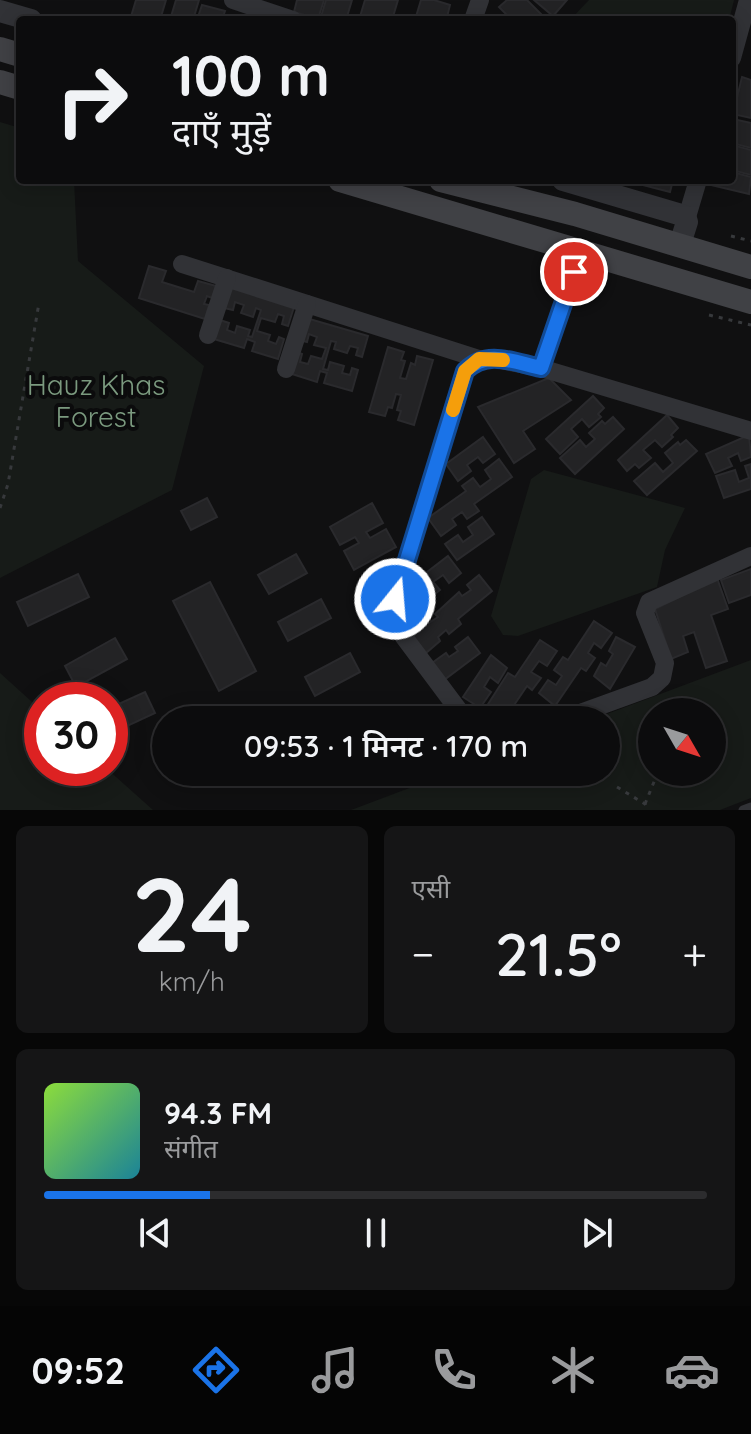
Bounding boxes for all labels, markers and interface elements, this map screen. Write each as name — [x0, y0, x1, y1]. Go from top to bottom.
text: 100 m — [172, 40, 330, 110]
icon: right — [40, 48, 144, 152]
text: दाएँ मुड़ें — [172, 109, 271, 154]
pin — [540, 238, 608, 306]
icon: arrive — [552, 250, 596, 294]
park label: Hauz Khas Forest — [27, 367, 165, 434]
position arrow — [353, 557, 437, 641]
speed limit sign: 30 — [24, 682, 128, 786]
north arrow — [638, 698, 726, 786]
map controls — [638, 698, 726, 786]
text: 09:53 · 1 मिनट · 170 m — [244, 727, 528, 765]
text: 24 — [132, 848, 252, 978]
text: एसी — [412, 872, 450, 905]
text: 21.5° — [495, 916, 622, 991]
text: − — [412, 926, 434, 981]
text: + — [682, 926, 707, 981]
text: km/h — [159, 965, 225, 998]
text: 94.3 FM — [164, 1094, 272, 1132]
text: संगीत — [164, 1132, 218, 1165]
icon: previous — [133, 1211, 177, 1255]
icon: pause — [354, 1211, 398, 1255]
icon: next — [575, 1211, 619, 1255]
icon: directions — [188, 1342, 244, 1398]
icon: music — [307, 1342, 363, 1398]
icon: phone — [426, 1342, 482, 1398]
icon: climate — [545, 1342, 601, 1398]
icon: car — [664, 1342, 720, 1398]
text: 09:52 — [31, 1348, 125, 1393]

